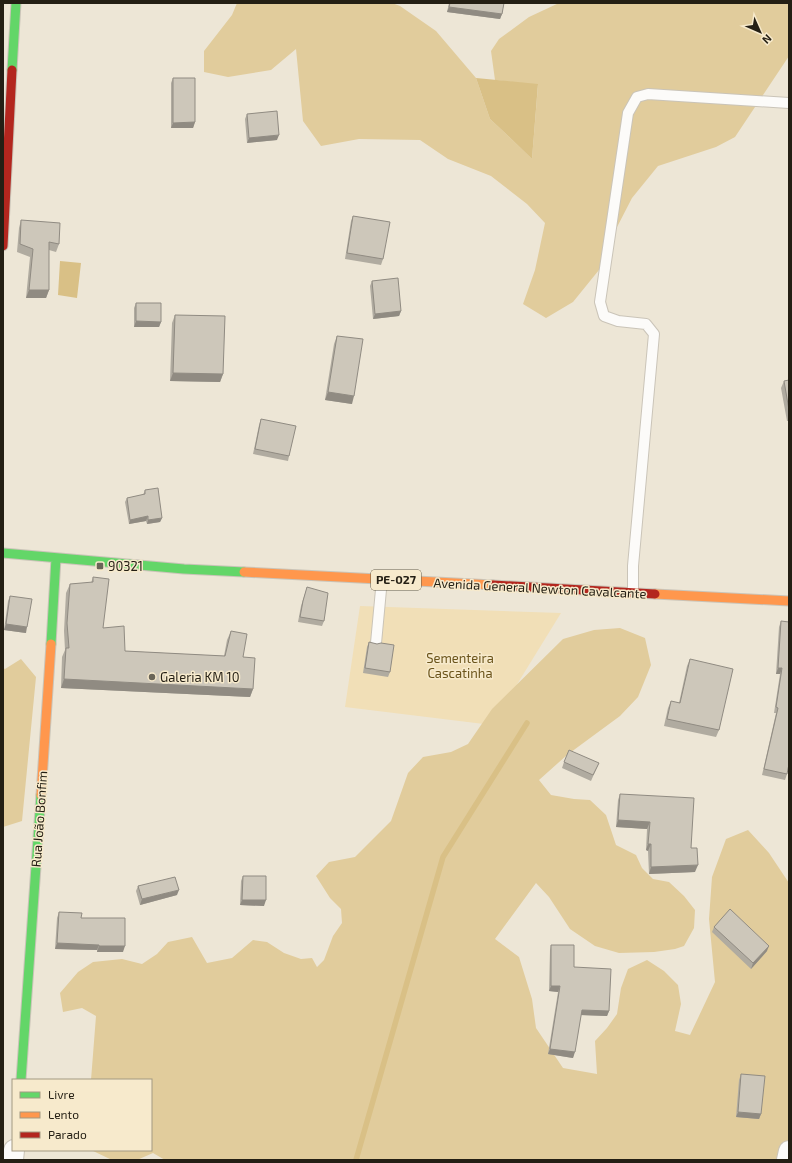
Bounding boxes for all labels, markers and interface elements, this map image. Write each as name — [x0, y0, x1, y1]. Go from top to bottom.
north arrow — [740, 12, 780, 52]
text: N — [760, 32, 775, 47]
place label: 90321 — [108, 558, 143, 574]
marker: 90321 — [95, 561, 105, 571]
road number: PE-027 — [371, 570, 421, 590]
street label: Avenida General Newton Cavalcante — [433, 574, 647, 602]
park label: Sementeira Cascatinha — [426, 650, 494, 681]
place label: Galeria KM 10 — [160, 669, 240, 685]
marker: Galeria KM 10 — [147, 672, 157, 682]
street label: Rua João Bonfim — [28, 770, 50, 868]
legend — [12, 1079, 152, 1151]
text: Livre — [48, 1087, 75, 1101]
text: Lento — [48, 1107, 79, 1121]
text: Parado — [48, 1127, 87, 1141]

